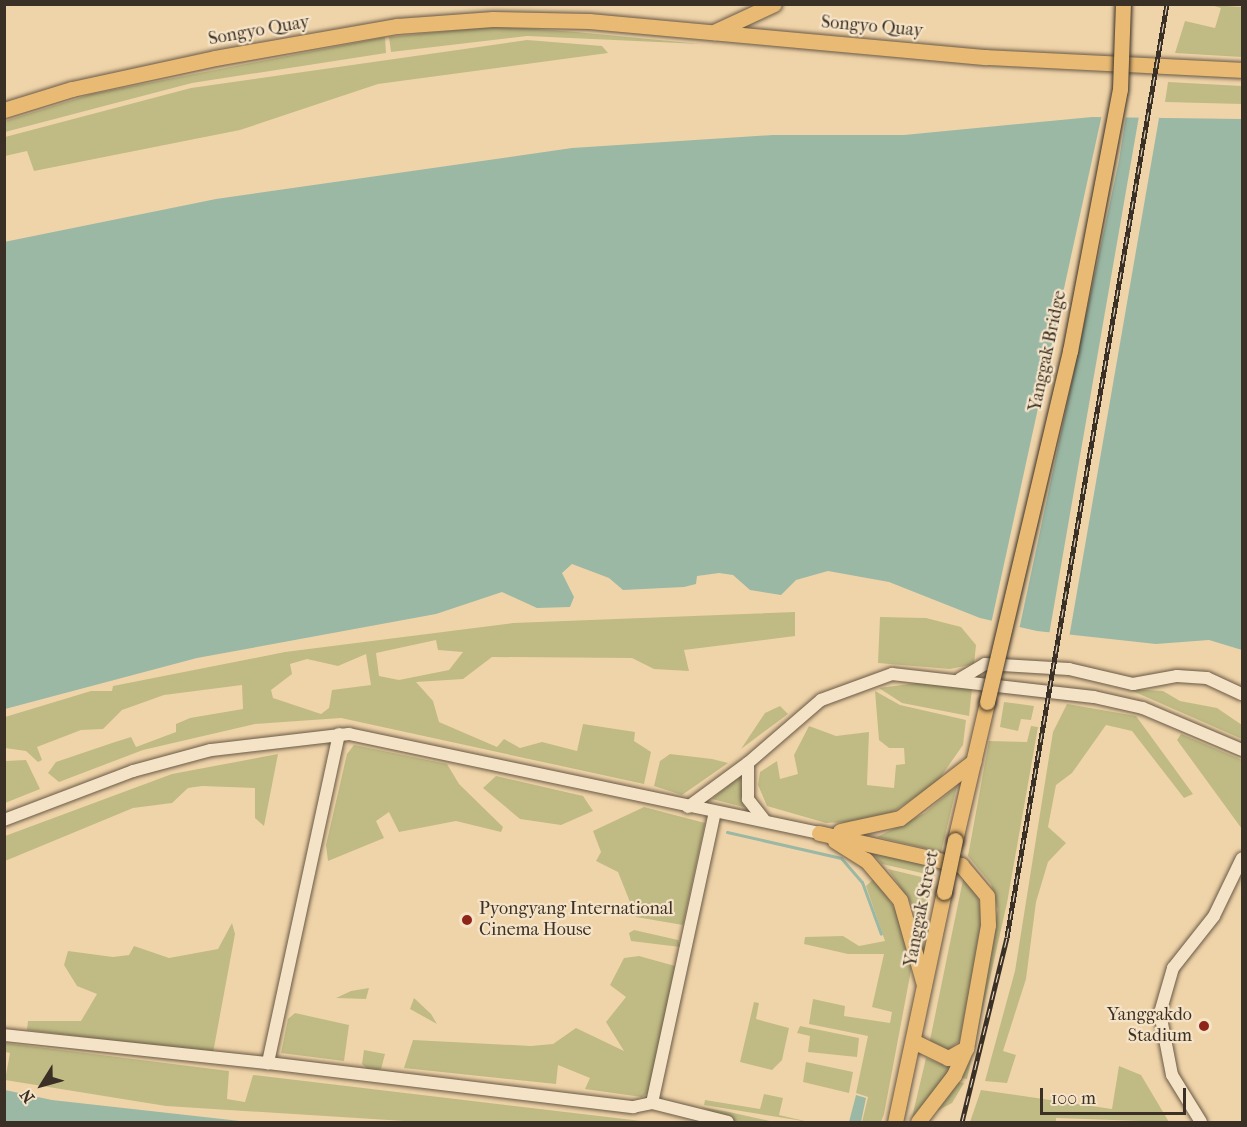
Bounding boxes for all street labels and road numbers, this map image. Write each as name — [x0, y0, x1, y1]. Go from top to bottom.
street label: Songyo Quay — [207, 11, 311, 51]
street label: Songyo Quay — [820, 12, 924, 42]
street label: Yanggak Bridge — [1025, 289, 1071, 413]
street label: Yanggak Street — [900, 849, 944, 969]

